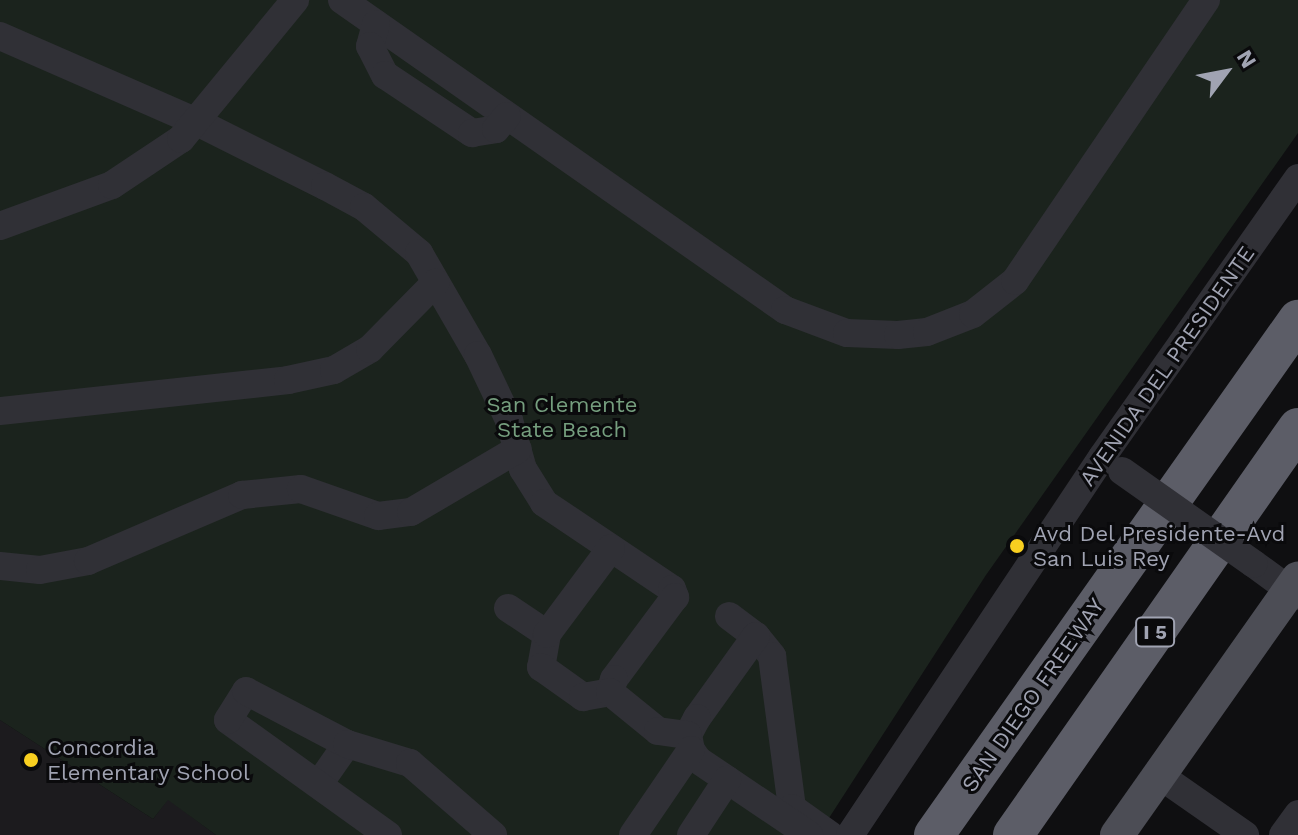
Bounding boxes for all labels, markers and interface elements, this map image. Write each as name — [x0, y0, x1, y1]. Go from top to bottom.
north arrow — [1186, 32, 1266, 112]
text: N — [1232, 45, 1262, 73]
street label: AVENIDA DEL PRESIDENTE — [1074, 240, 1260, 492]
park label: San Clemente State Beach — [486, 391, 638, 442]
place label: Avd Del Presidente-Avd San Luis Rey — [1033, 520, 1286, 572]
marker: Avd Del Presidente-Avd San Luis Rey — [1008, 537, 1026, 555]
street label: SAN DIEGO FREEWAY — [956, 593, 1110, 797]
road number: I 5 — [1135, 616, 1175, 648]
place label: Concordia Elementary School — [47, 734, 250, 786]
marker: Concordia Elementary School — [22, 751, 40, 769]

